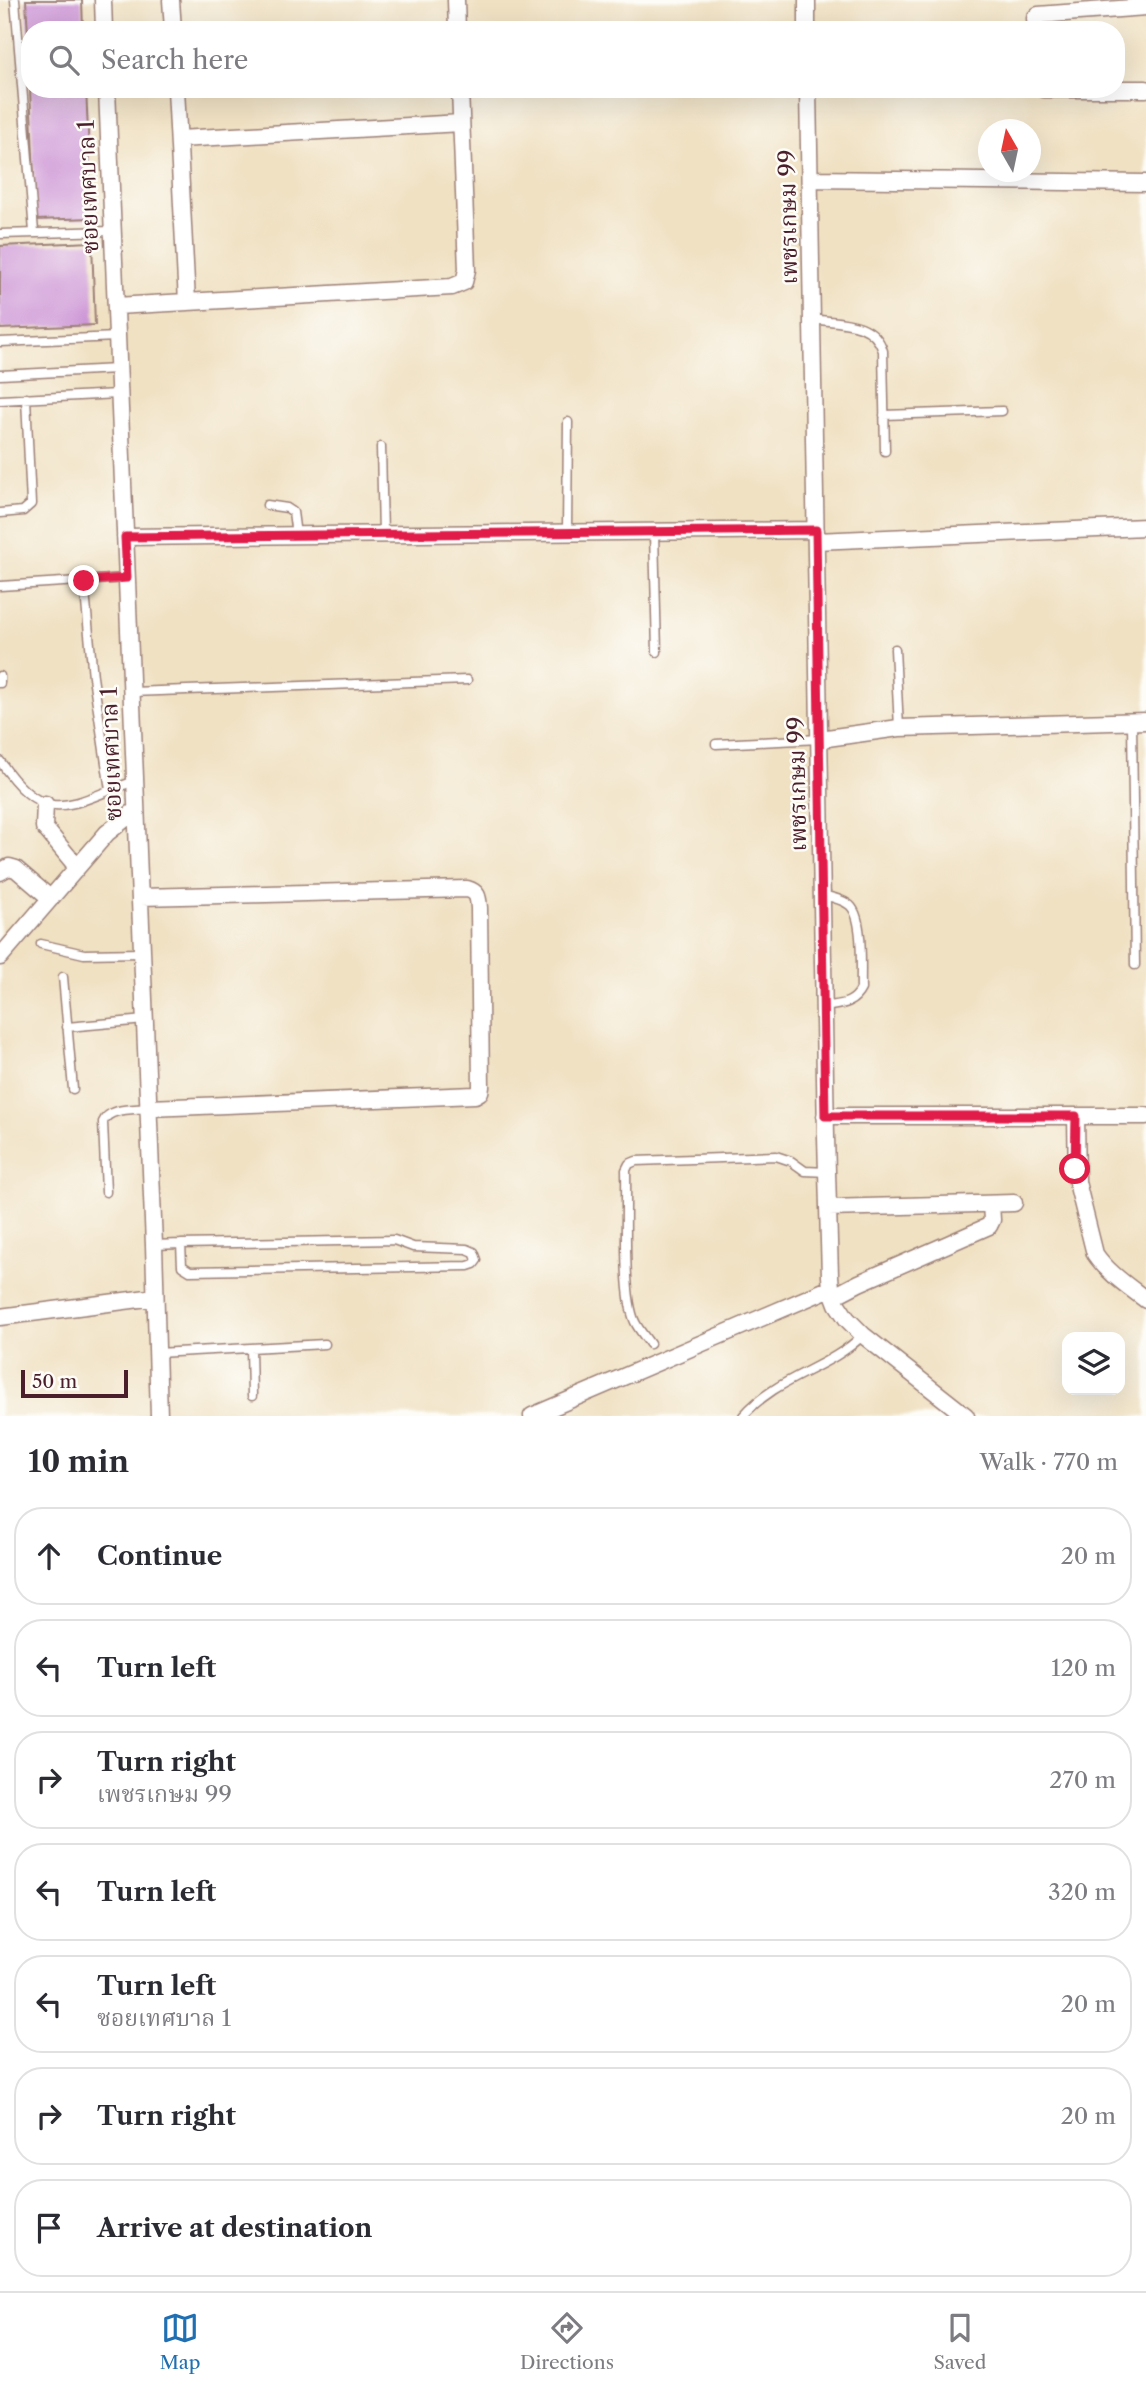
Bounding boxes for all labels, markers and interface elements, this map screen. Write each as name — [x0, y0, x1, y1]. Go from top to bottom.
search box — [21, 21, 1125, 98]
icon: search — [45, 41, 83, 79]
text: Search here — [101, 44, 248, 76]
street label: ซอยเทศบาล 1 — [72, 119, 104, 255]
north arrow — [978, 119, 1041, 182]
street label: เพชรเกษม 99 — [773, 149, 803, 285]
route end — [68, 565, 99, 596]
street label: ซอยเทศบาล 1 — [95, 686, 127, 822]
street label: เพชรเกษม 99 — [782, 716, 812, 852]
route start — [1059, 1153, 1090, 1184]
map controls — [1062, 1332, 1125, 1395]
button: layers — [1062, 1332, 1125, 1395]
scale bar — [21, 1367, 128, 1399]
text: 50 m — [32, 1370, 77, 1393]
text: 10 min — [28, 1443, 129, 1480]
text: Walk · 770 m — [980, 1448, 1118, 1476]
icon: ahead — [30, 1537, 68, 1575]
text: Continue — [97, 1540, 222, 1572]
text: 20 m — [1061, 1542, 1116, 1570]
icon: left — [30, 1649, 68, 1687]
text: Turn left — [97, 1652, 216, 1684]
text: 120 m — [1051, 1654, 1116, 1682]
text: Turn right — [97, 1746, 236, 1778]
icon: right — [30, 1761, 68, 1799]
text: 270 m — [1049, 1766, 1116, 1794]
text: เพชรเกษม 99 — [97, 1780, 232, 1808]
icon: left — [30, 1873, 68, 1911]
text: Turn left — [97, 1876, 216, 1908]
text: 320 m — [1048, 1878, 1116, 1906]
text: Turn left — [97, 1970, 216, 2002]
icon: left — [30, 1985, 68, 2023]
text: 20 m — [1061, 1990, 1116, 2018]
text: ซอยเทศบาล 1 — [97, 2004, 231, 2032]
icon: right — [30, 2097, 68, 2135]
text: Turn right — [97, 2100, 236, 2132]
text: 20 m — [1061, 2102, 1116, 2130]
icon: arrive — [30, 2209, 68, 2247]
text: Arrive at destination — [97, 2212, 372, 2244]
tab: Map — [160, 2309, 201, 2374]
tab: Directions — [520, 2309, 614, 2374]
tab: Saved — [933, 2309, 986, 2374]

